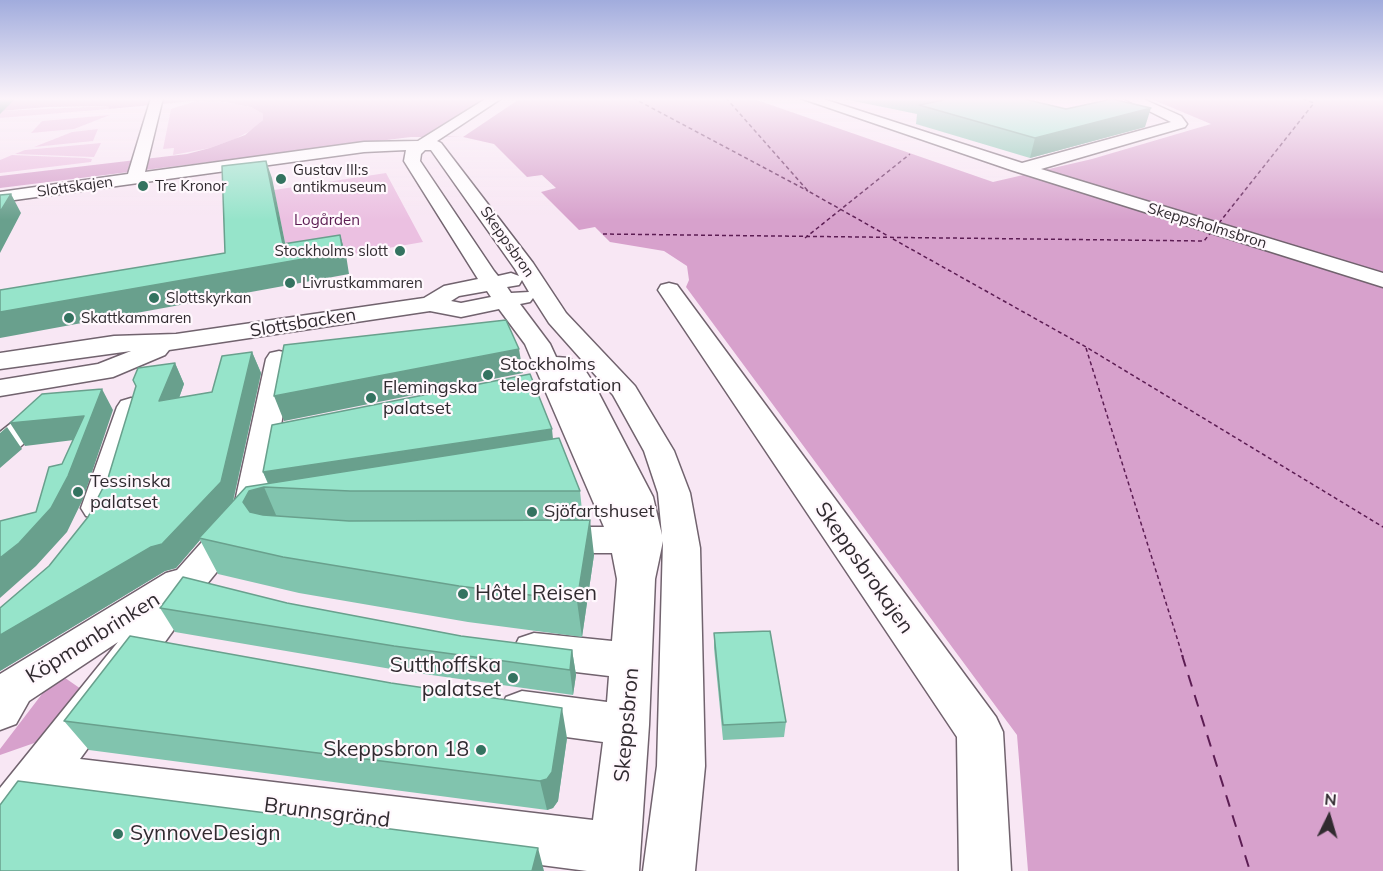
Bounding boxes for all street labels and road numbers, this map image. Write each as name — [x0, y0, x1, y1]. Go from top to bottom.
street label: Slottskajen — [36, 173, 114, 201]
street label: Skeppsholmsbron — [1145, 199, 1269, 253]
street label: Skeppsbron — [476, 203, 538, 281]
street label: Slottsbacken — [249, 304, 357, 342]
street label: Skeppsbrokajen — [809, 497, 919, 639]
street label: Köpmanbrinken — [22, 587, 164, 689]
street label: Skeppsbron — [609, 667, 645, 783]
street label: Brunnsgränd — [263, 793, 391, 833]

